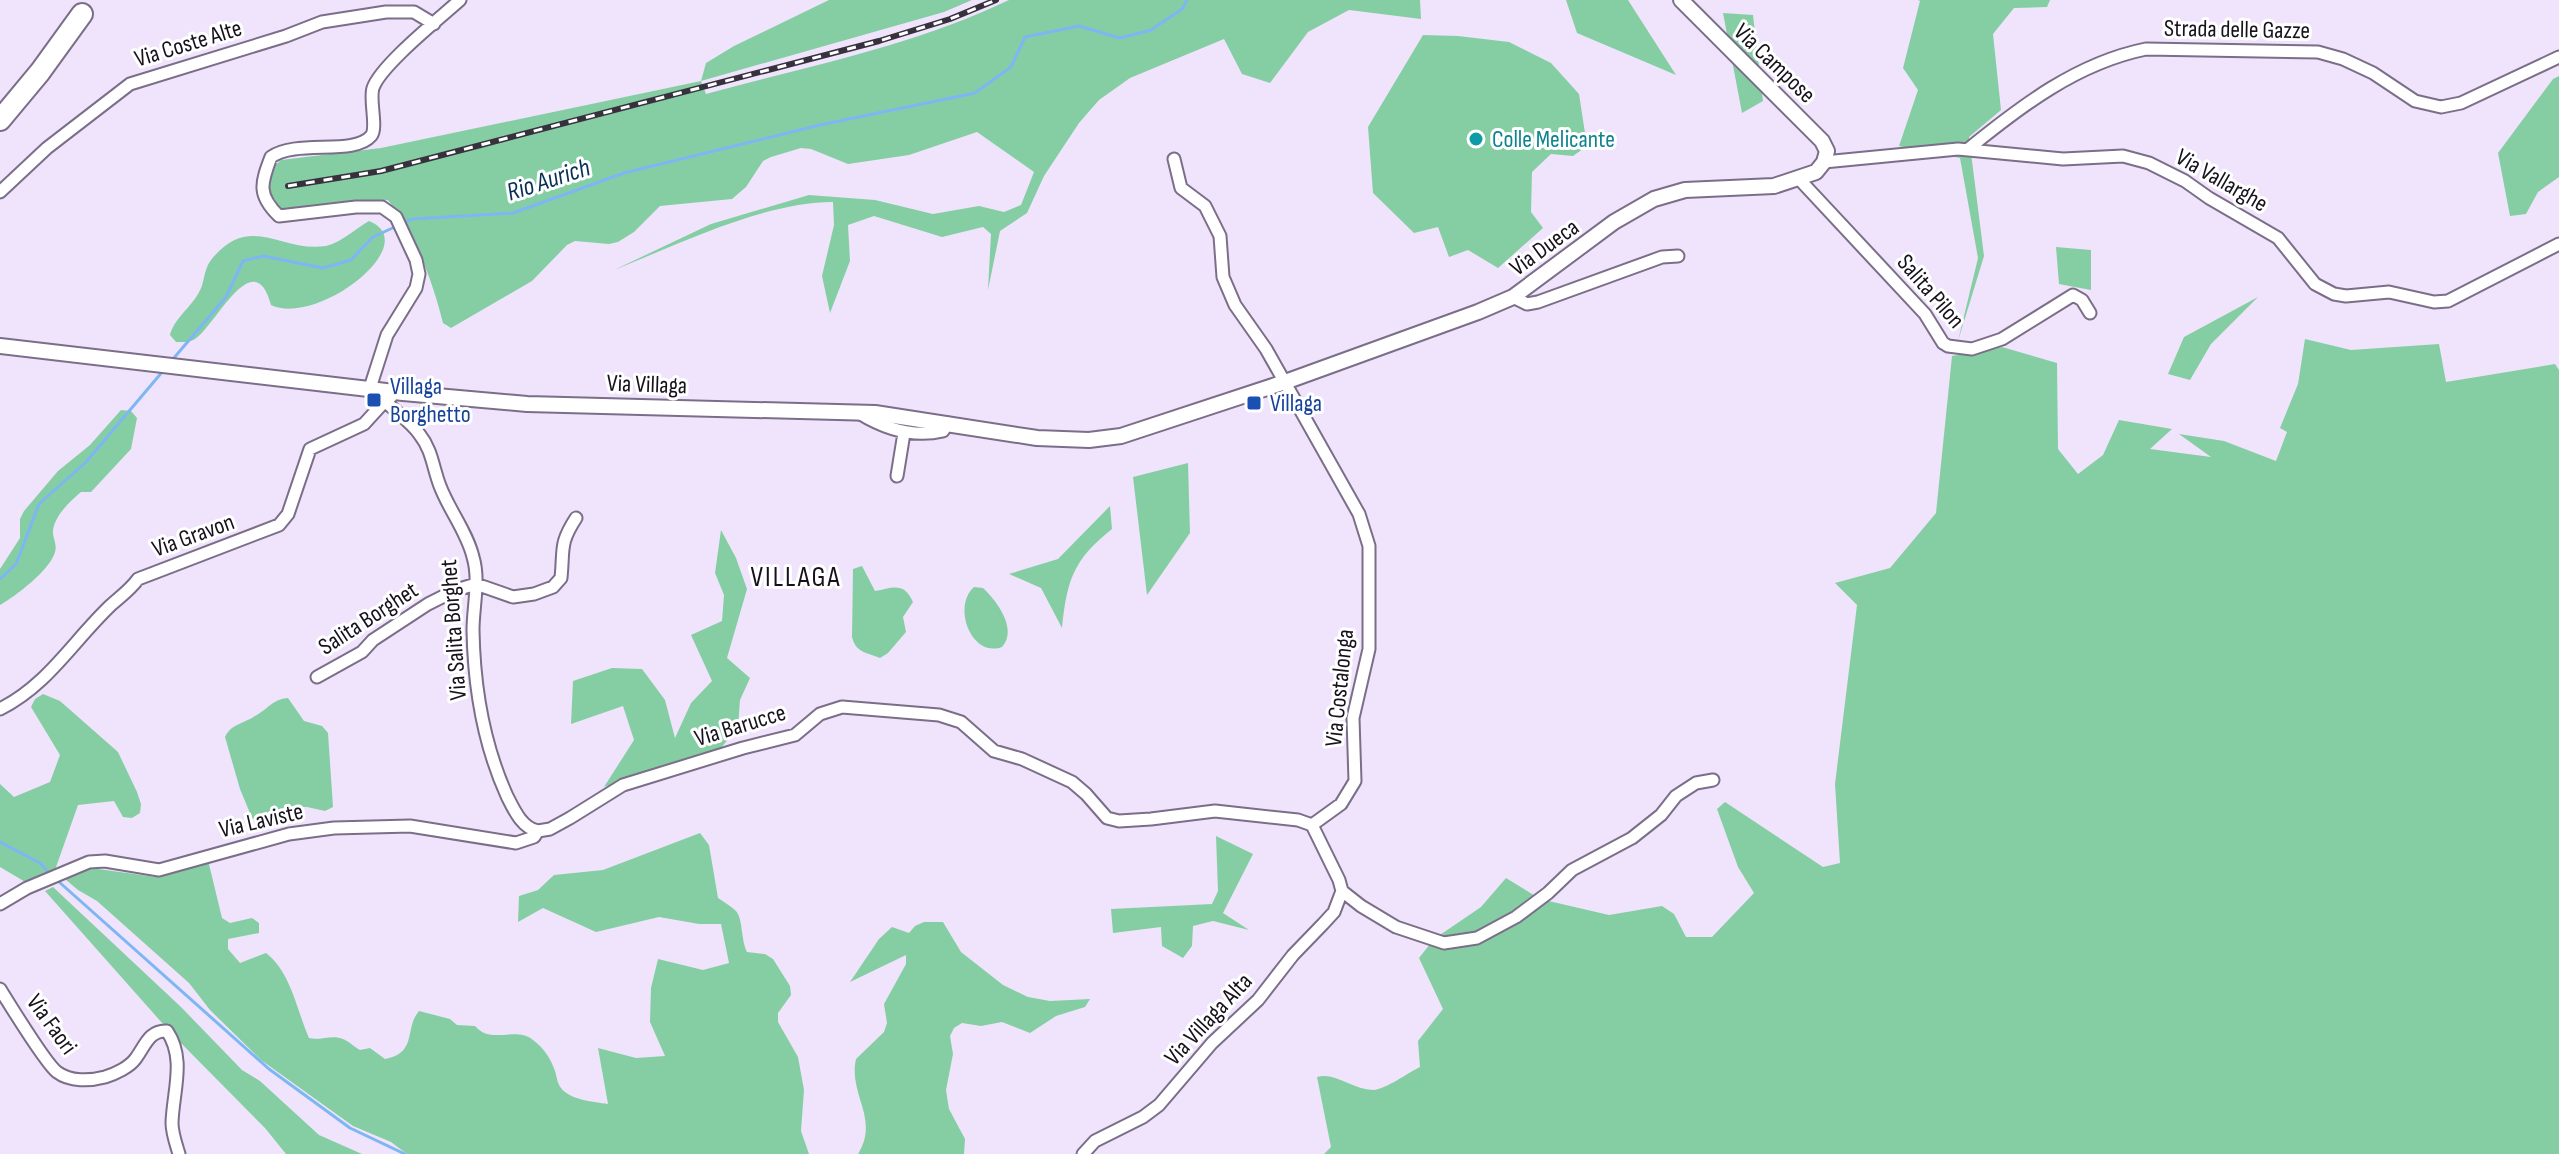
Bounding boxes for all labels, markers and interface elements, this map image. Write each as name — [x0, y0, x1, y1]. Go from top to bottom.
street label: Via Coste Alte — [131, 13, 245, 74]
street label: Strada delle Gazze — [2164, 14, 2310, 45]
street label: Via Campose — [1728, 17, 1822, 109]
place label: Colle Melicante — [1492, 125, 1615, 154]
marker: Colle Melicante — [1467, 130, 1485, 148]
street label: Via Vallarghe — [2171, 142, 2273, 218]
water label: Rio Aurich — [503, 152, 594, 208]
street label: Via Dueca — [1504, 213, 1585, 282]
street label: Salita Pilon — [1891, 248, 1971, 334]
street label: Via Villaga — [606, 369, 688, 400]
place label: Villaga Borghetto — [390, 372, 471, 429]
place label: Villaga — [1270, 389, 1322, 418]
marker: Villaga Borghetto — [365, 391, 383, 409]
marker: Villaga — [1245, 394, 1263, 412]
street label: Via Gravon — [148, 507, 238, 564]
street label: Via Salita Borghet — [434, 559, 473, 701]
district label: VILLAGA — [750, 561, 842, 594]
street label: Salita Borghet — [313, 576, 423, 661]
street label: Via Costalonga — [1319, 628, 1360, 748]
street label: Via Barucce — [691, 698, 789, 753]
street label: Via Laviste — [216, 797, 306, 844]
street label: Via Villaga Alta — [1158, 967, 1258, 1071]
street label: Via Faori — [20, 988, 83, 1060]

